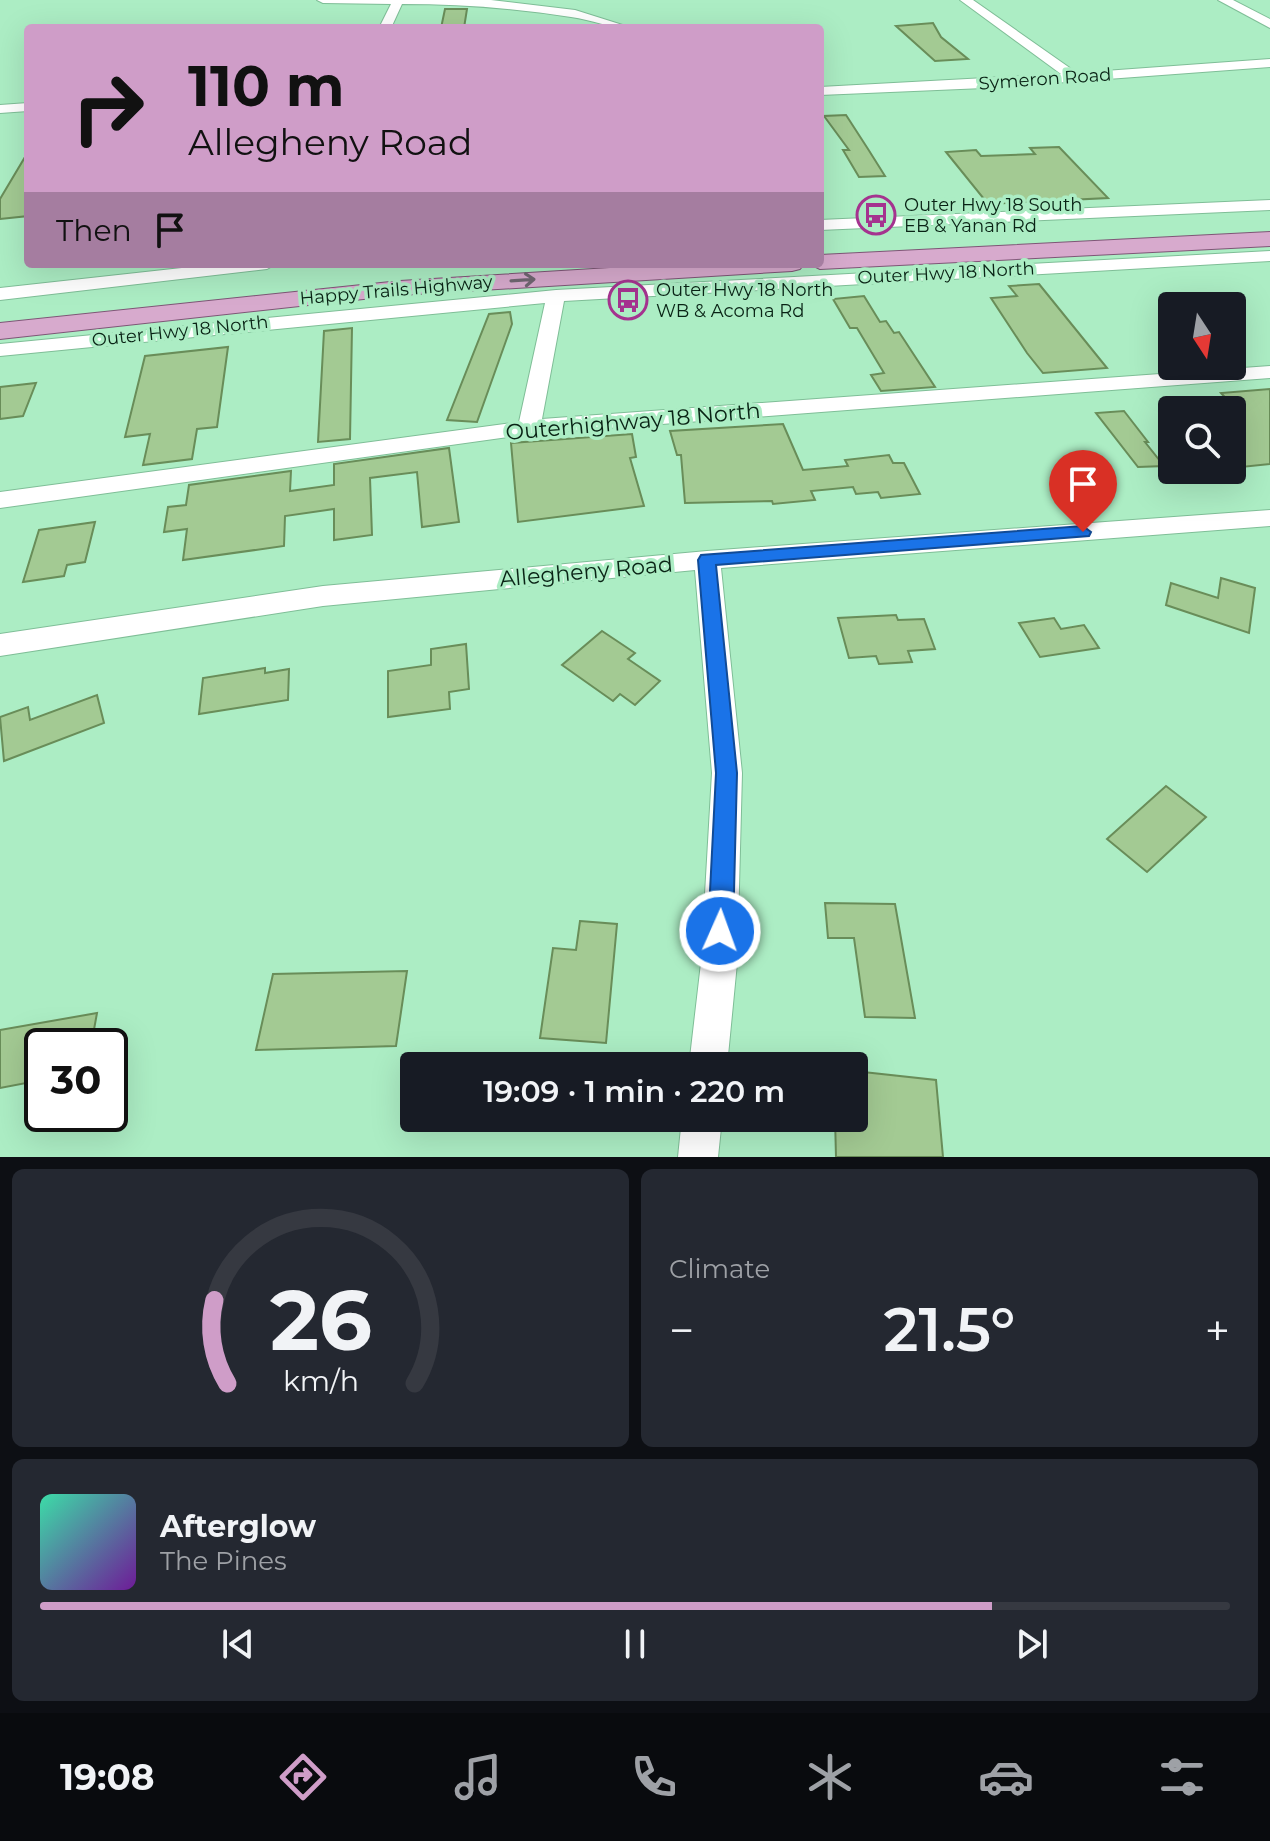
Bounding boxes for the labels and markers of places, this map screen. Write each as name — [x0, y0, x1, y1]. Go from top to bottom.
bus stop icon: Outer Hwy 18 South EB & Yanan Rd — [855, 194, 897, 236]
place label: Outer Hwy 18 South EB & Yanan Rd — [904, 194, 1082, 237]
bus stop icon: Outer Hwy 18 North WB & Acoma Rd — [607, 279, 649, 321]
place label: Outer Hwy 18 North WB & Acoma Rd — [656, 279, 833, 322]
pin — [1049, 450, 1117, 532]

